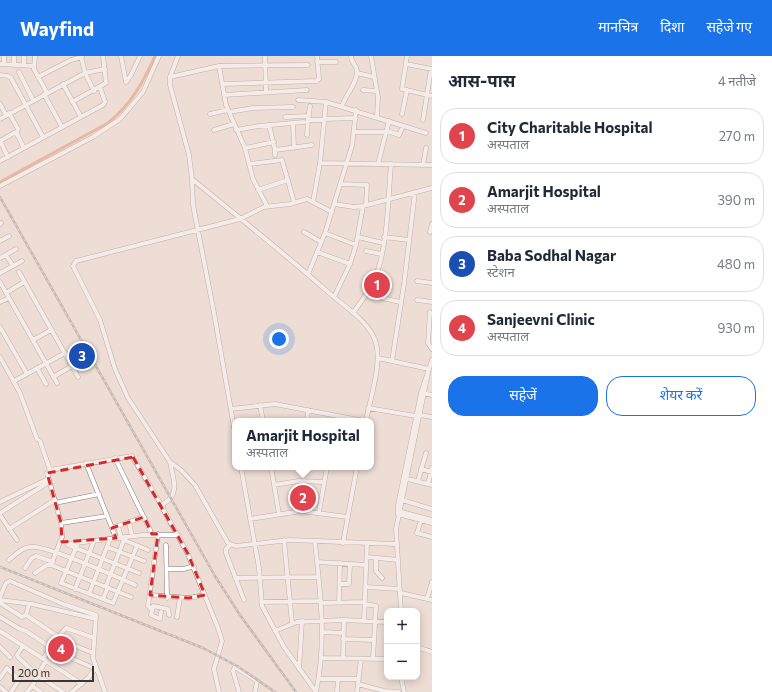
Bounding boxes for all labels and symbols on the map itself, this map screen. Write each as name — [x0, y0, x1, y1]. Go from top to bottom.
pin: 1 — [364, 270, 390, 300]
your location — [269, 329, 289, 349]
pin: 3 — [69, 341, 95, 371]
pin: 2 — [290, 483, 316, 513]
pin: 4 — [48, 634, 74, 664]
scale bar — [12, 664, 94, 683]

